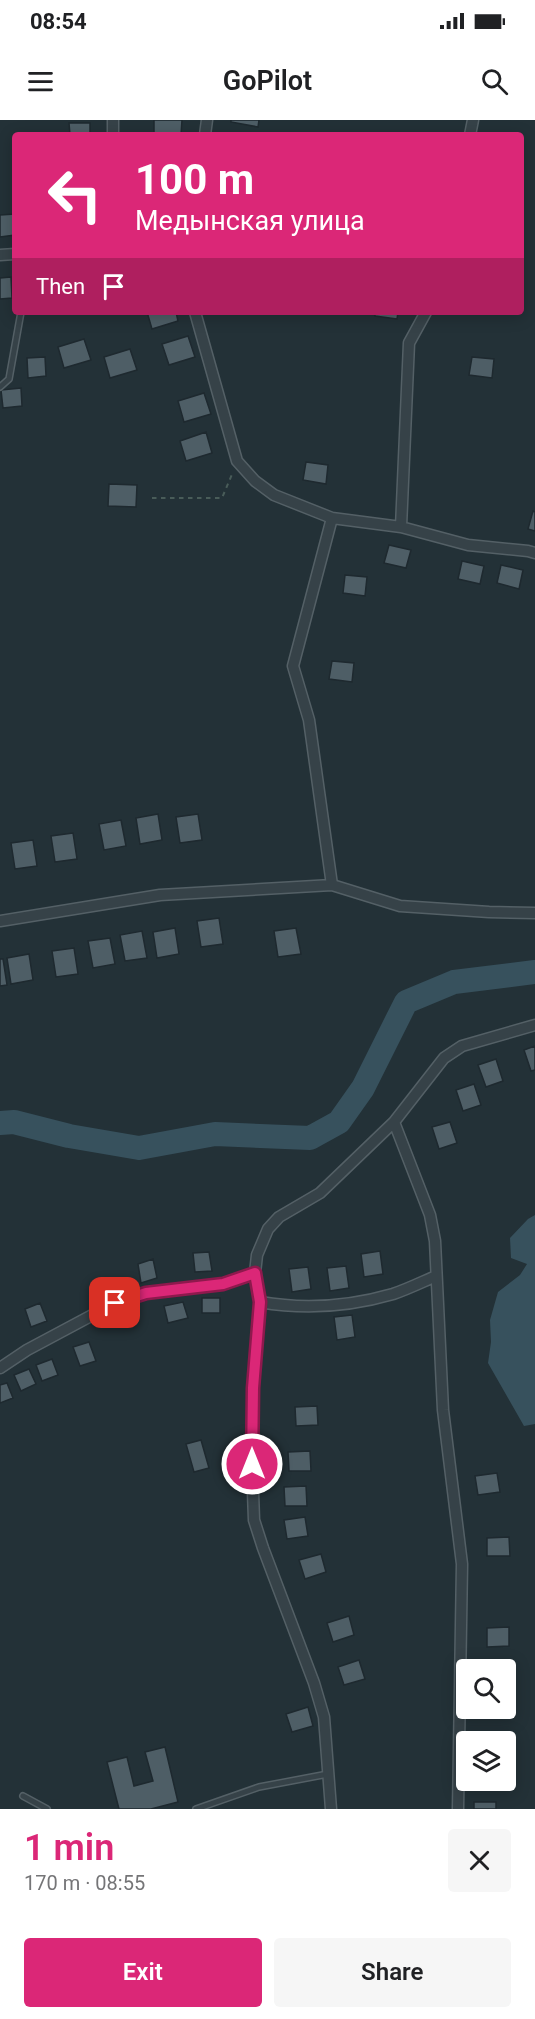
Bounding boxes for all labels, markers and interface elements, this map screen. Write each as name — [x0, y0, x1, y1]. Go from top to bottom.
text: 08:54 — [30, 9, 87, 34]
icon: menu — [24, 65, 57, 98]
text: GoPilot — [223, 65, 312, 97]
icon: search — [478, 65, 511, 98]
text: 100 m — [135, 155, 254, 204]
icon: left — [36, 156, 114, 234]
text: Медынская улица — [135, 205, 365, 237]
icon: arrive — [97, 270, 130, 303]
text: Then — [36, 274, 85, 299]
pin — [89, 1277, 140, 1328]
icon: arrive — [98, 1286, 131, 1319]
position arrow — [220, 1432, 284, 1496]
map controls — [456, 1659, 516, 1791]
button: search — [456, 1659, 516, 1719]
button: layers — [456, 1731, 516, 1791]
text: 1 min — [24, 1827, 114, 1869]
button: close — [448, 1829, 511, 1892]
text: 170 m · 08:55 — [24, 1871, 145, 1895]
button: Exit — [24, 1938, 262, 2007]
button: Share — [274, 1938, 511, 2007]

